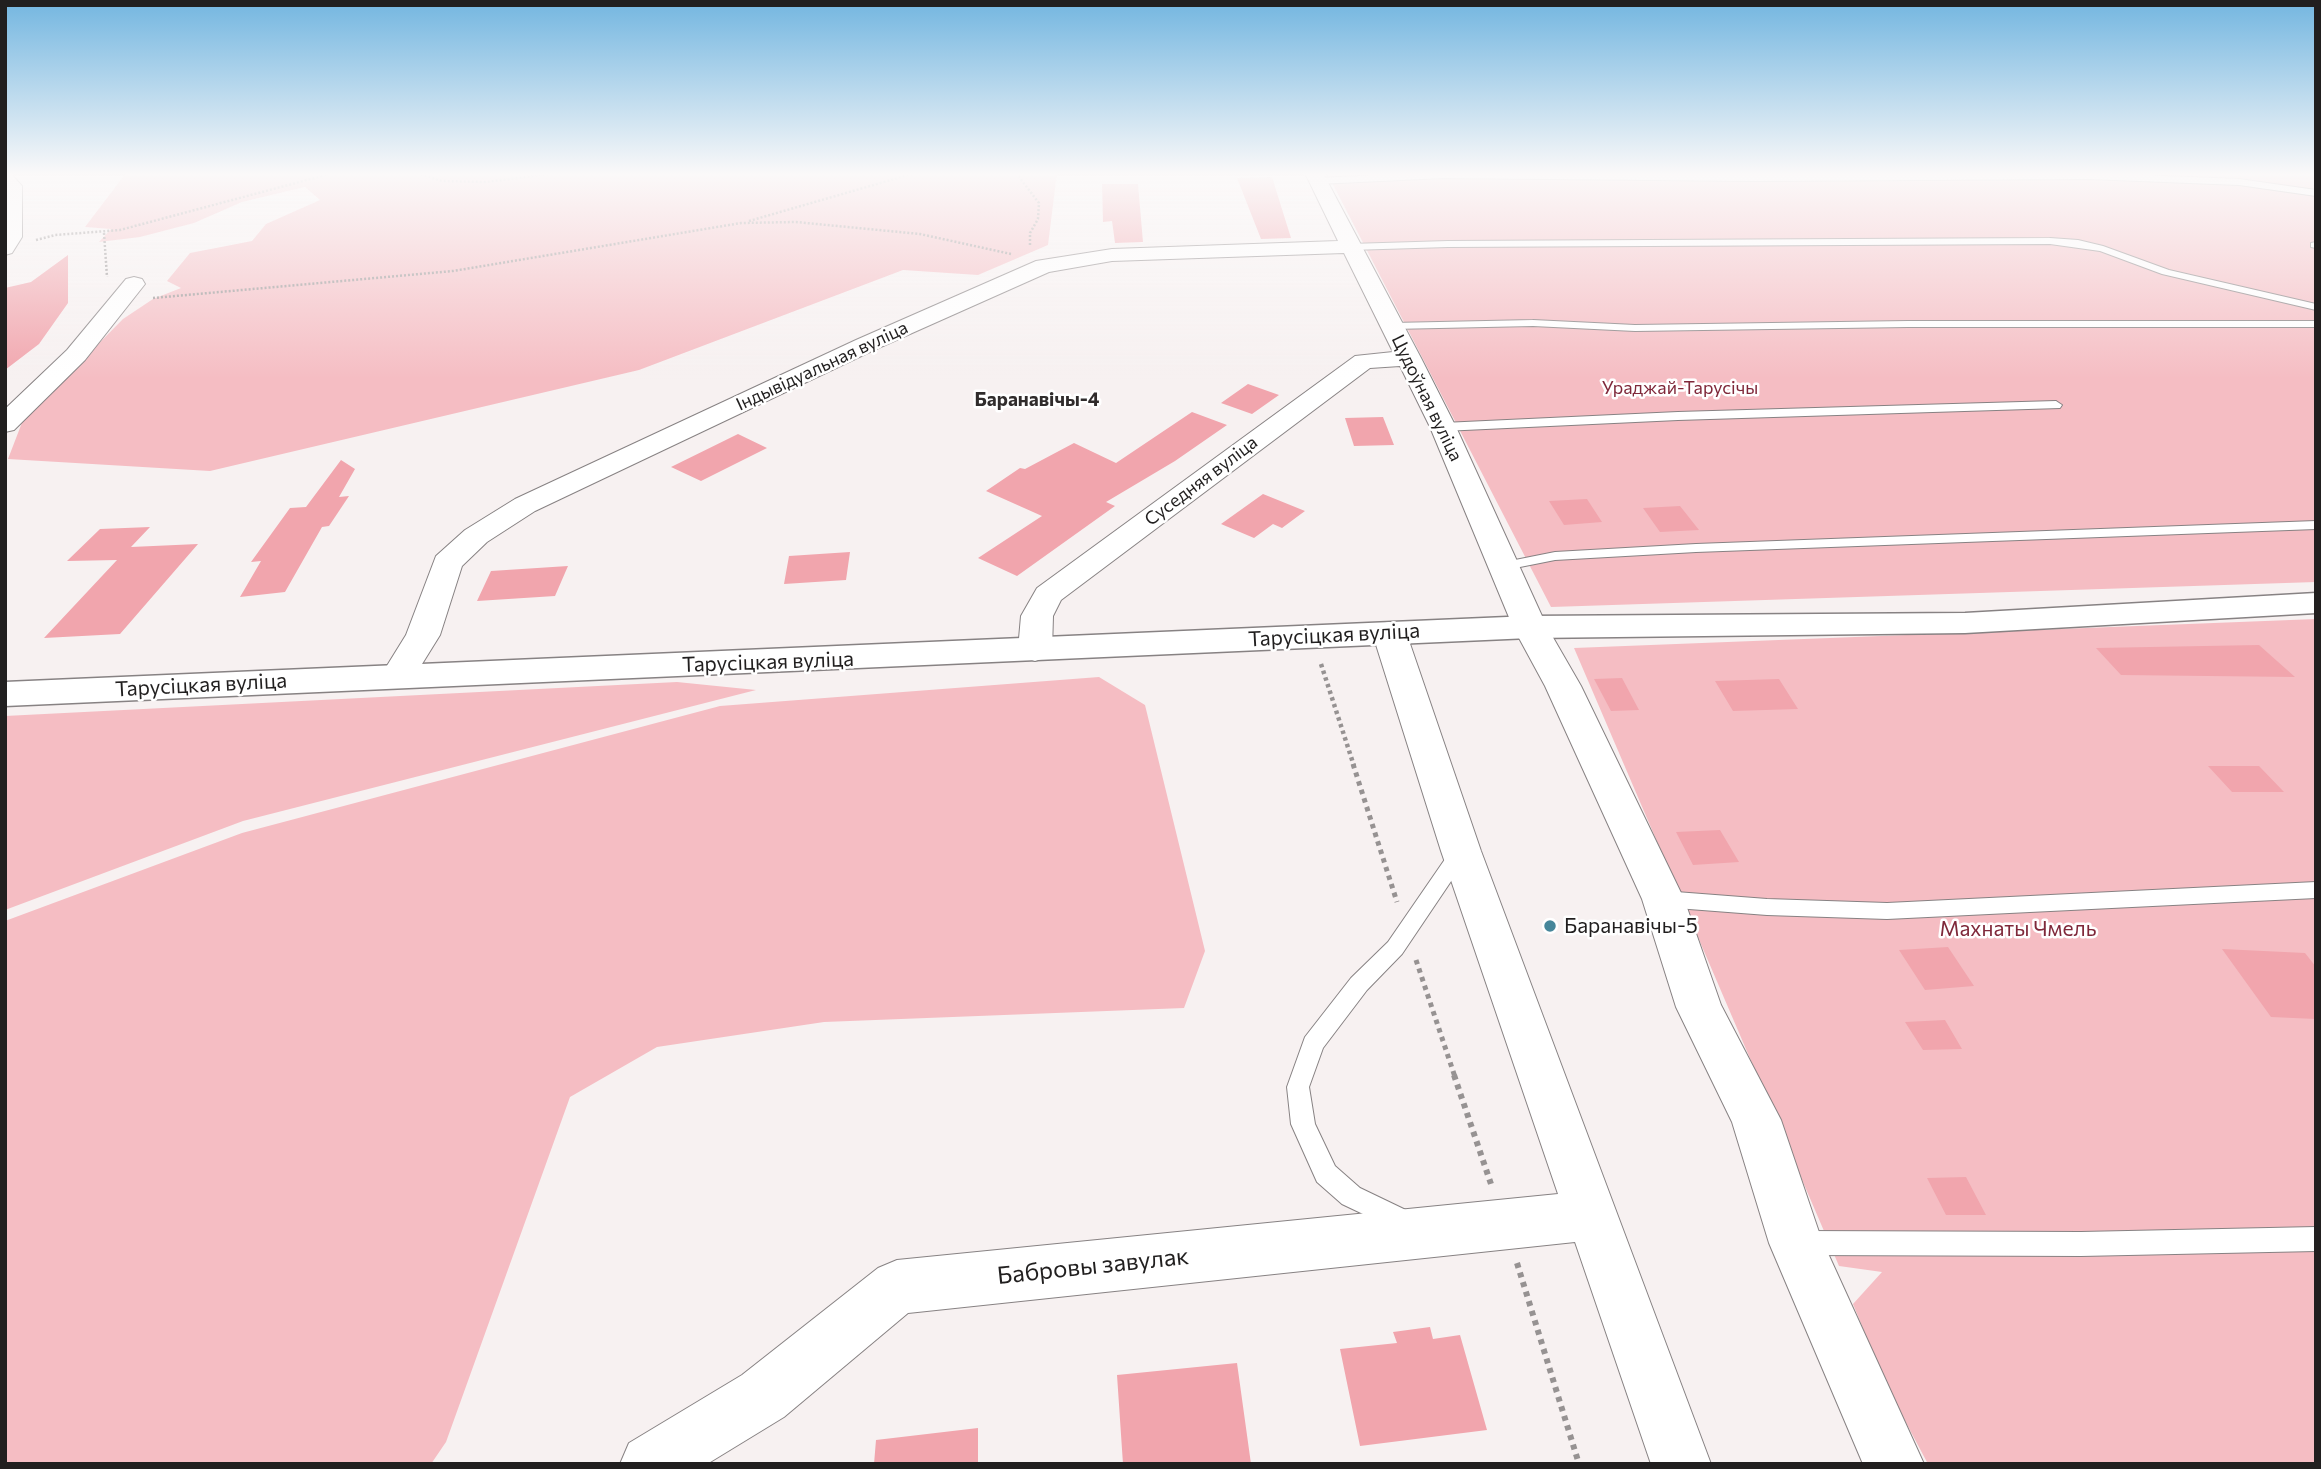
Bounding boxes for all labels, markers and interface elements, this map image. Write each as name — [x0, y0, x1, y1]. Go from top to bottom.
street label: Індывідуальная вуліца — [733, 317, 911, 415]
street label: Цудоўная вуліца — [1387, 331, 1467, 465]
park label: Ураджай-Тарусічы — [1602, 377, 1758, 399]
district label: Баранавічы-4 — [974, 389, 1100, 411]
street label: Суседняя вуліца — [1140, 432, 1262, 530]
street label: Тарусіцкая вуліца — [1247, 618, 1421, 652]
street label: Тарусіцкая вуліца — [682, 646, 854, 678]
street label: Тарусіцкая вуліца — [114, 668, 288, 702]
place label: Баранавічы-5 — [1564, 913, 1698, 939]
park label: Махнаты Чмель — [1940, 916, 2096, 942]
marker: Баранавічы-5 — [1542, 918, 1558, 934]
street label: Бабровы завулак — [996, 1242, 1190, 1290]

